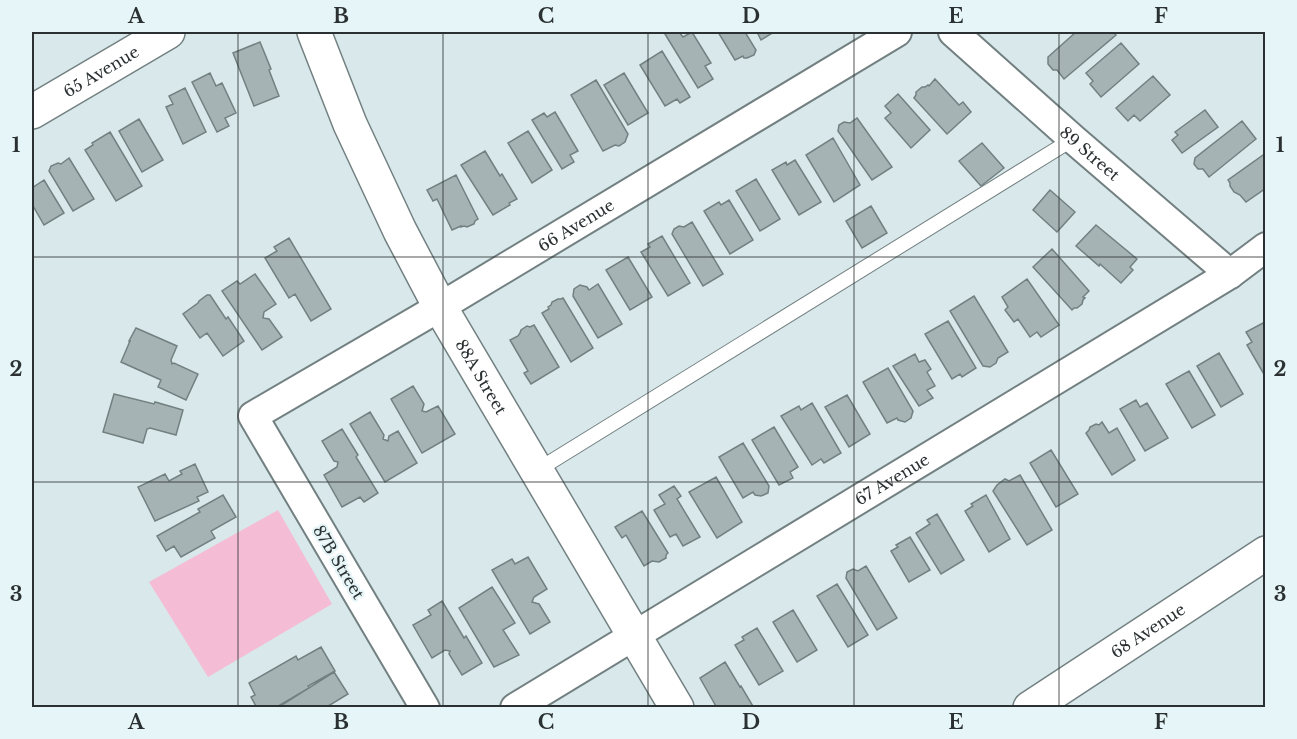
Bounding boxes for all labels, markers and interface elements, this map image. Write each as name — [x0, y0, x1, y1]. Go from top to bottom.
text: A — [127, 4, 145, 28]
text: B — [333, 4, 349, 28]
text: C — [538, 4, 554, 28]
text: D — [742, 4, 760, 28]
text: E — [948, 4, 964, 28]
text: F — [1154, 4, 1168, 28]
street label: 65 Avenue — [60, 41, 142, 101]
street label: 89 Street — [1056, 122, 1124, 185]
text: 1 — [12, 133, 21, 157]
text: 1 — [1276, 133, 1285, 157]
street label: 66 Avenue — [534, 195, 618, 256]
street label: 88A Street — [451, 336, 511, 418]
text: 2 — [9, 357, 23, 381]
text: 2 — [1273, 357, 1287, 381]
street label: 67 Avenue — [851, 449, 933, 509]
street label: 87B Street — [309, 521, 369, 603]
text: 3 — [10, 582, 22, 606]
text: 3 — [1274, 582, 1286, 606]
street label: 68 Avenue — [1107, 599, 1189, 662]
text: A — [127, 710, 145, 734]
text: B — [333, 710, 349, 734]
text: C — [538, 710, 554, 734]
text: D — [742, 710, 760, 734]
text: E — [948, 710, 964, 734]
text: F — [1154, 710, 1168, 734]

